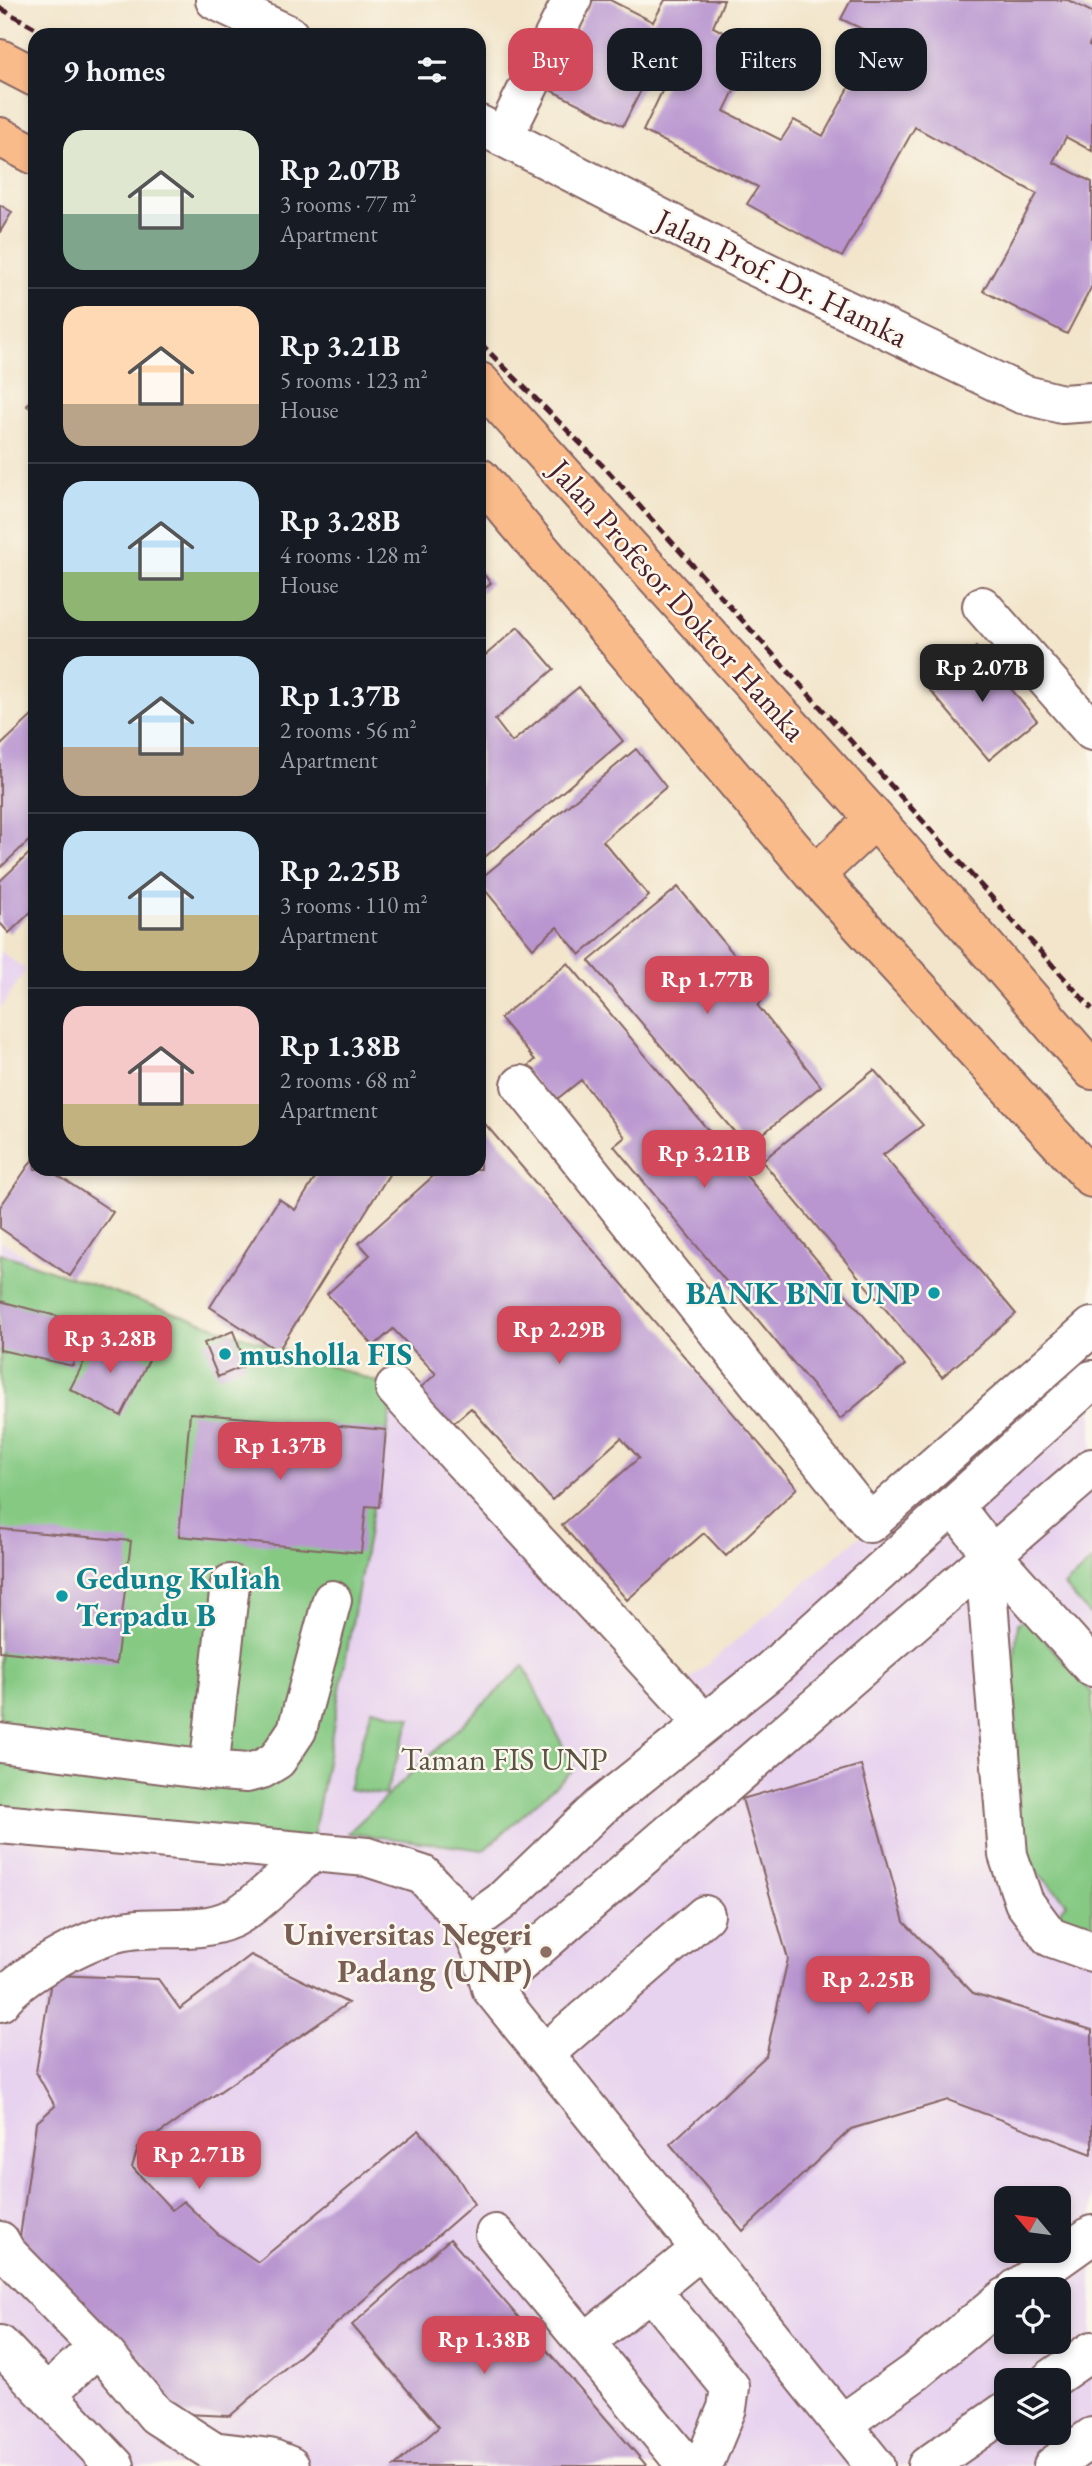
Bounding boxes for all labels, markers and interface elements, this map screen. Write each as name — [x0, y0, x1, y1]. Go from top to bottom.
chip: Buy — [508, 28, 593, 91]
chip: Rent — [607, 28, 702, 91]
chip: Filters — [716, 28, 821, 91]
chip: New — [835, 28, 927, 91]
text: 9 homes — [63, 51, 165, 90]
icon: filters — [413, 51, 451, 89]
text: Rp 2.07B — [280, 150, 400, 189]
icon: home — [119, 158, 203, 242]
text: 3 rooms · 77 m² — [280, 189, 417, 219]
street label: Jalan Prof. Dr. Hamka — [646, 197, 915, 357]
text: Apartment — [280, 219, 378, 249]
text: Rp 3.21B — [280, 326, 400, 365]
icon: home — [119, 334, 203, 418]
text: 5 rooms · 123 m² — [280, 365, 428, 395]
text: House — [280, 395, 339, 425]
street label: Jalan Profesor Doktor Hamka — [538, 448, 816, 750]
text: Rp 3.28B — [280, 501, 400, 540]
icon: home — [119, 509, 203, 593]
text: 4 rooms · 128 m² — [280, 540, 428, 570]
text: House — [280, 570, 339, 600]
pin: Rp 2.07B — [910, 644, 1054, 704]
text: Rp 2.07B — [936, 652, 1028, 682]
text: Rp 1.37B — [280, 676, 400, 715]
icon: home — [119, 684, 203, 768]
text: 2 rooms · 56 m² — [280, 715, 417, 745]
text: Apartment — [280, 745, 378, 775]
text: Rp 2.25B — [280, 851, 400, 890]
icon: home — [119, 859, 203, 943]
text: 3 rooms · 110 m² — [280, 890, 428, 920]
text: Apartment — [280, 920, 378, 950]
pin: Rp 1.77B — [635, 956, 779, 1016]
text: Rp 1.77B — [661, 964, 753, 994]
text: Rp 1.38B — [280, 1026, 400, 1065]
icon: home — [119, 1034, 203, 1118]
text: 2 rooms · 68 m² — [280, 1065, 417, 1095]
text: Apartment — [280, 1095, 378, 1125]
pin: Rp 3.21B — [632, 1130, 776, 1190]
text: Rp 3.21B — [658, 1138, 750, 1168]
place label: BANK BNI UNP — [686, 1272, 920, 1314]
marker: BANK BNI UNP — [926, 1285, 942, 1301]
pin: Rp 2.29B — [487, 1306, 631, 1366]
text: Rp 2.29B — [513, 1314, 605, 1344]
pin: Rp 3.28B — [38, 1316, 182, 1375]
text: Rp 3.28B — [64, 1323, 156, 1353]
place label: musholla FIS — [239, 1333, 412, 1375]
marker: musholla FIS — [217, 1346, 233, 1362]
pin: Rp 1.37B — [208, 1422, 352, 1482]
text: Rp 1.37B — [234, 1430, 326, 1460]
place label: Gedung Kuliah Terpadu B — [76, 1557, 281, 1636]
marker: Gedung Kuliah Terpadu B — [54, 1588, 70, 1604]
park label: Taman FIS UNP — [401, 1738, 607, 1780]
place label: Universitas Negeri Padang (UNP) — [283, 1913, 533, 1992]
marker: Universitas Negeri Padang (UNP) — [538, 1944, 554, 1960]
pin: Rp 2.25B — [796, 1956, 940, 2016]
text: Rp 2.25B — [822, 1964, 914, 1994]
pin: Rp 2.71B — [127, 2132, 271, 2191]
text: Rp 2.71B — [153, 2139, 245, 2169]
north arrow — [994, 2186, 1071, 2263]
map controls — [994, 2186, 1071, 2445]
button: locate — [994, 2277, 1071, 2354]
pin: Rp 1.38B — [412, 2316, 556, 2376]
text: Rp 1.38B — [438, 2324, 530, 2354]
button: layers — [994, 2368, 1071, 2445]

